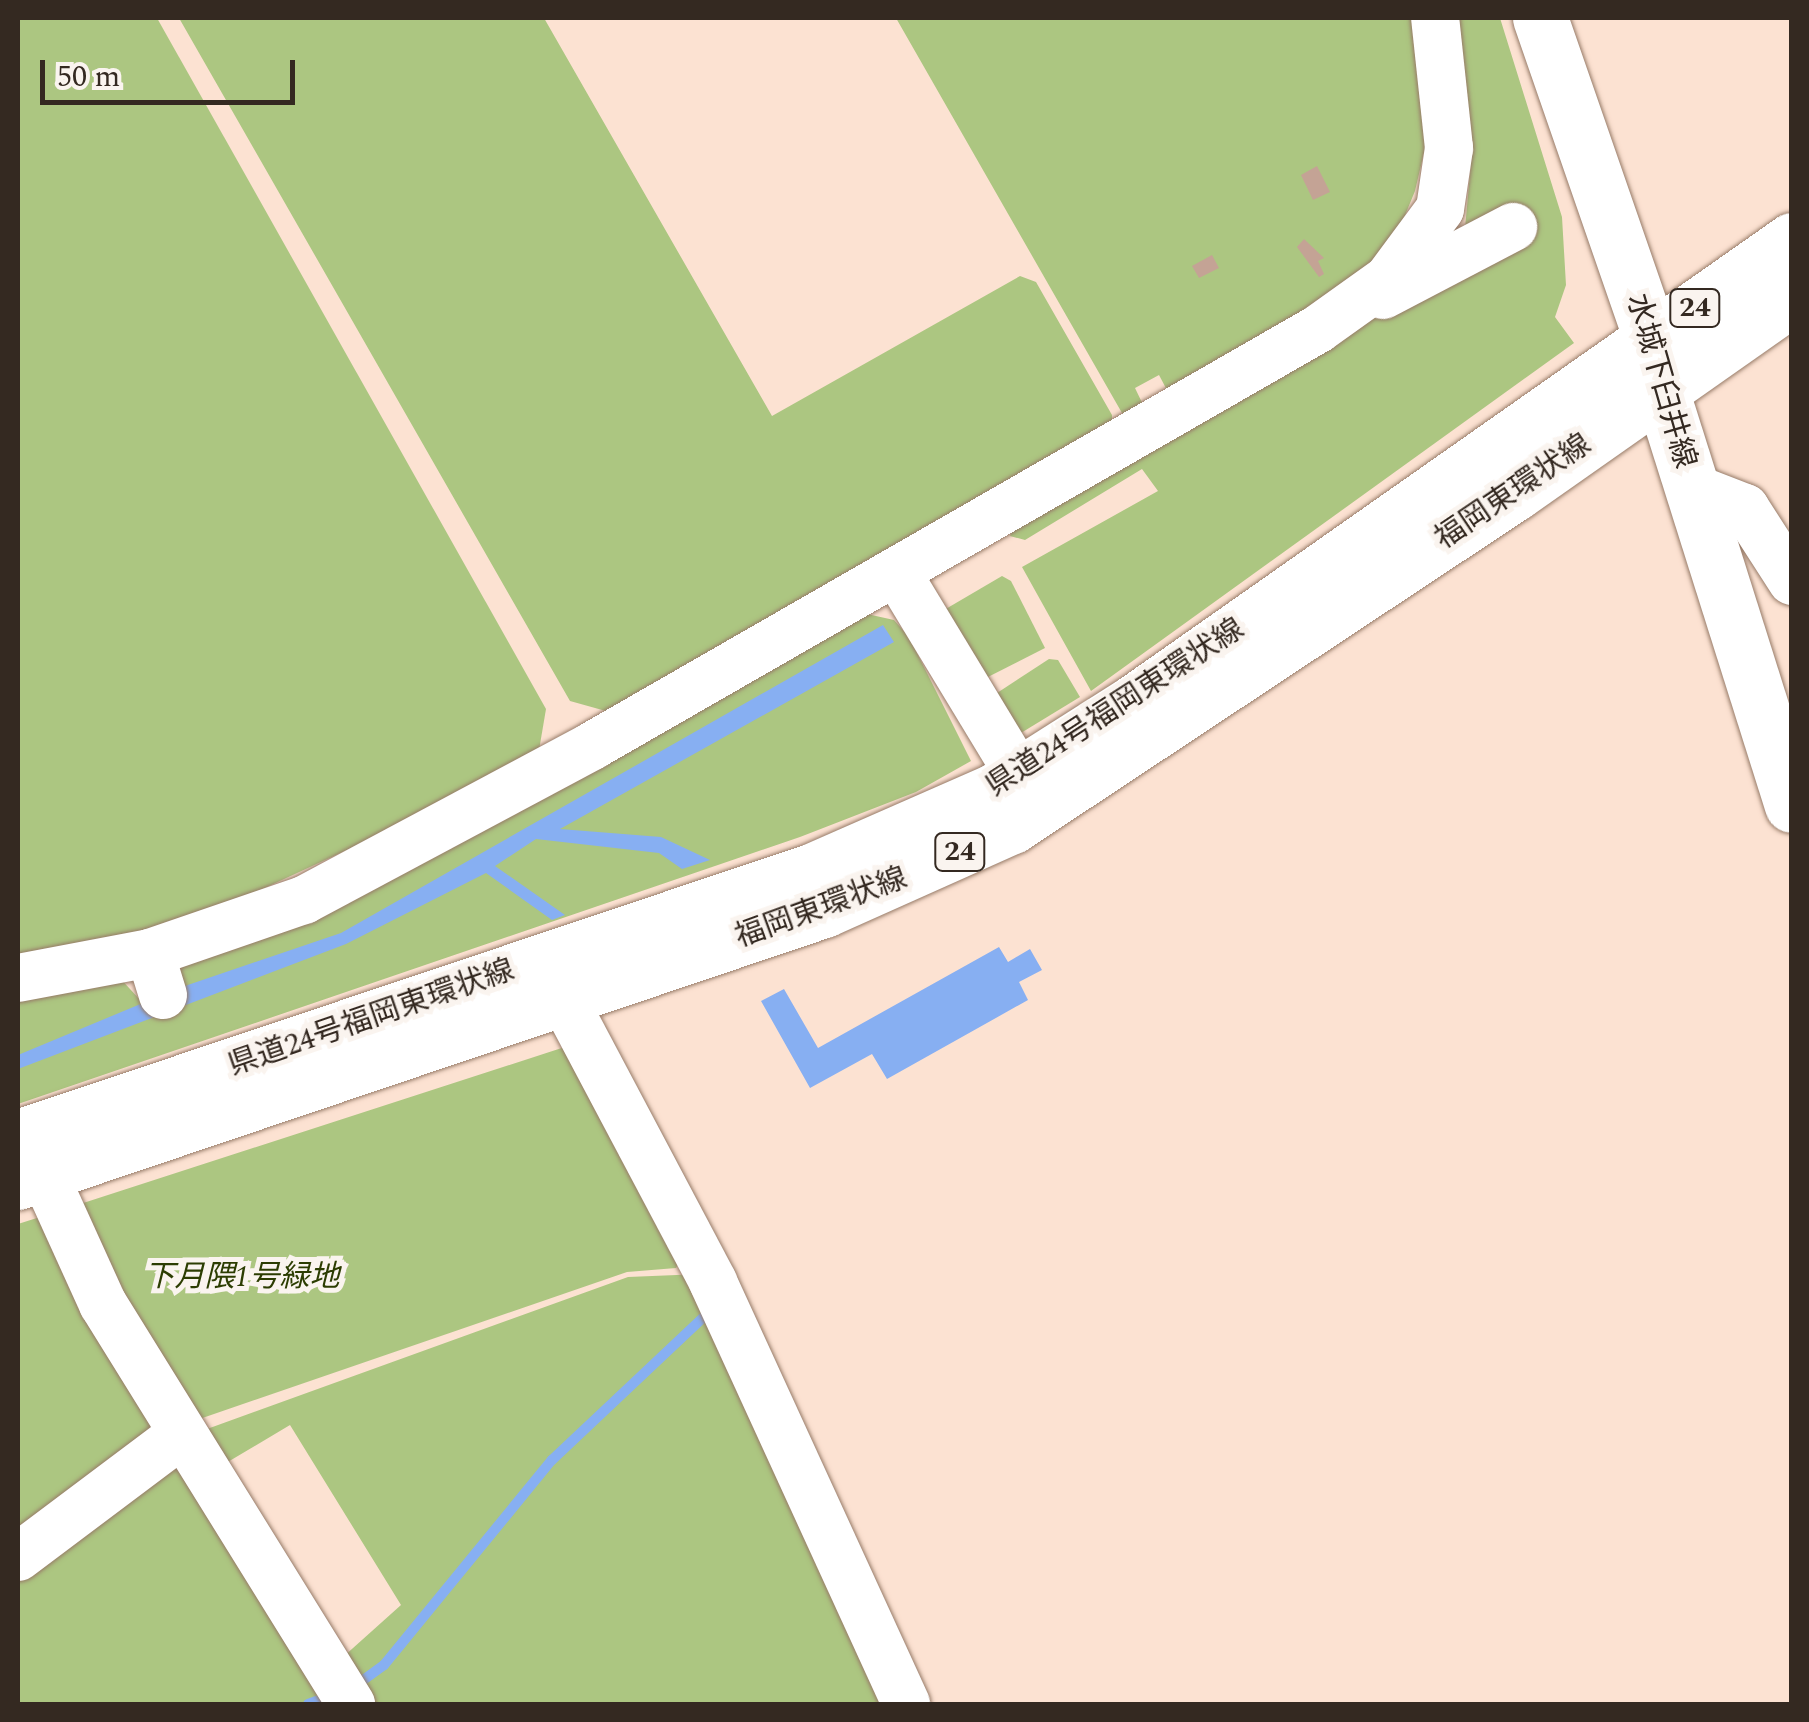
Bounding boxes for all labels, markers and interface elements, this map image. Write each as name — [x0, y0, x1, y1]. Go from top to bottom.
scale bar — [45, 40, 300, 102]
text: 50 m — [57, 54, 120, 100]
road number: 24 — [1668, 285, 1722, 331]
street label: 水城下臼井線 — [1619, 290, 1703, 472]
street label: 福岡東環状線 — [1428, 427, 1598, 557]
street label: 県道24号福岡東環状線 — [979, 611, 1251, 805]
road number: 24 — [932, 829, 988, 875]
street label: 福岡東環状線 — [730, 860, 912, 956]
street label: 県道24号福岡東環状線 — [223, 952, 519, 1084]
park label: 下月隈1号緑地 — [145, 1259, 339, 1295]

